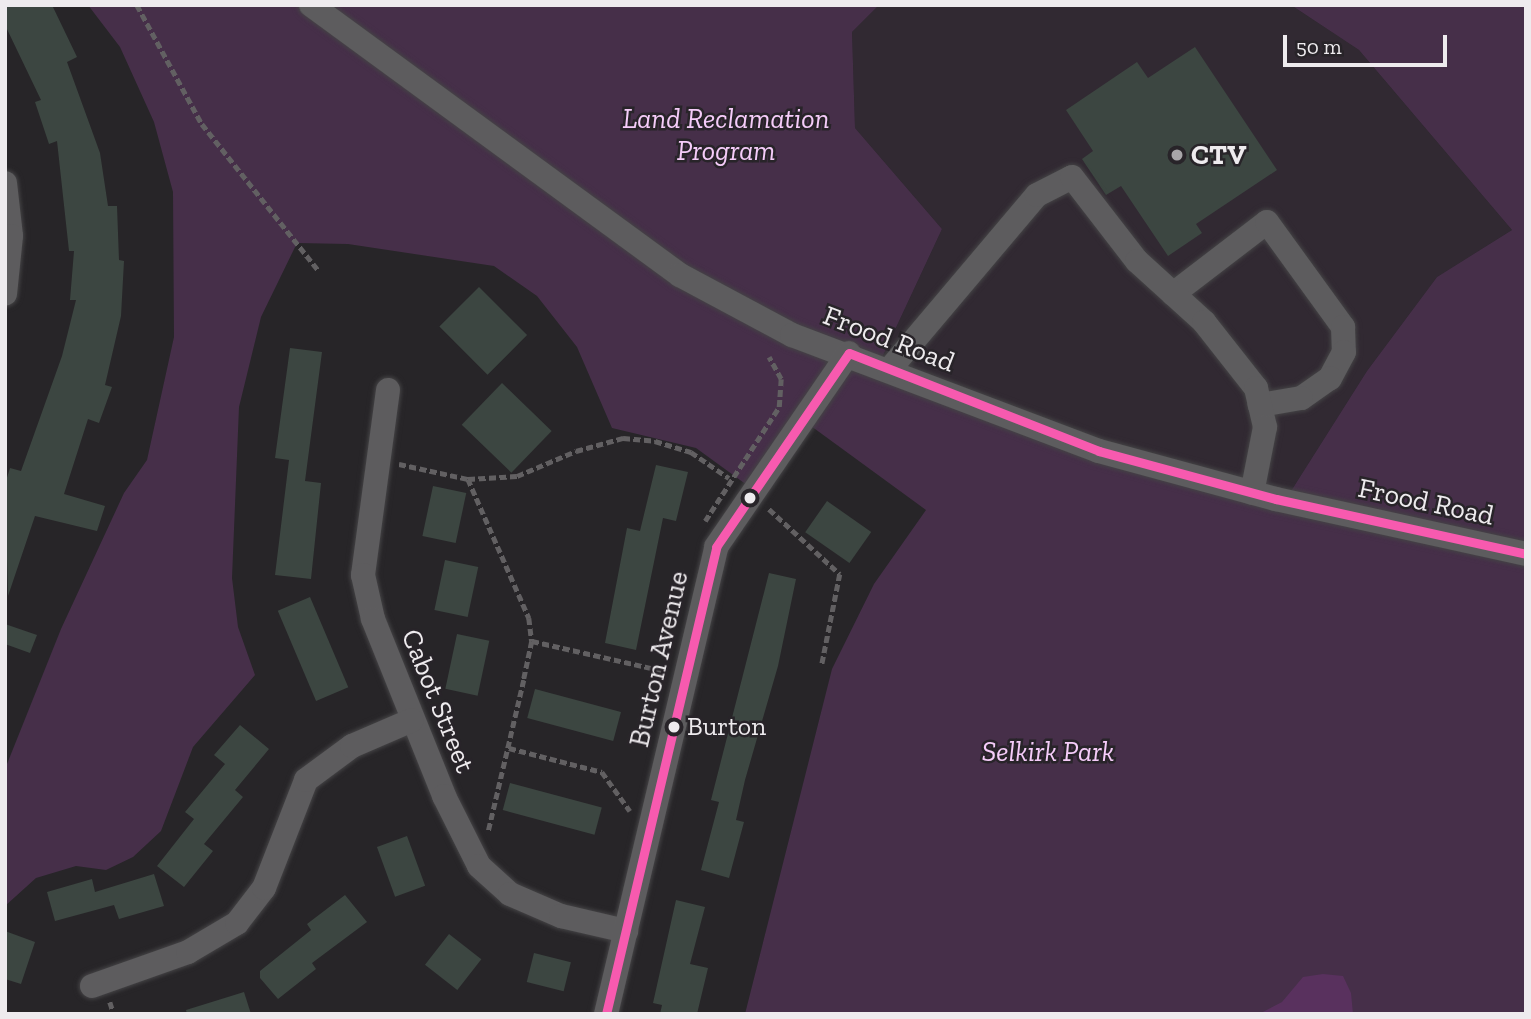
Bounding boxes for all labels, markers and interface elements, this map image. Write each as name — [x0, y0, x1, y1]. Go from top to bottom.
scale bar — [1286, 21, 1450, 65]
text: 50 m — [1296, 34, 1342, 59]
park label: Land Reclamation Program — [623, 102, 829, 168]
place label: CTV — [1191, 138, 1246, 172]
marker: CTV — [1169, 147, 1185, 163]
street label: Frood Road — [819, 299, 959, 379]
street label: Frood Road — [1355, 471, 1497, 533]
unlabelled marker — [743, 491, 757, 505]
street label: Burton Avenue — [622, 567, 696, 751]
street label: Cabot Street — [394, 624, 482, 778]
place label: Burton — [687, 711, 766, 743]
marker: Burton — [667, 720, 681, 734]
park label: Selkirk Park — [982, 735, 1114, 769]

